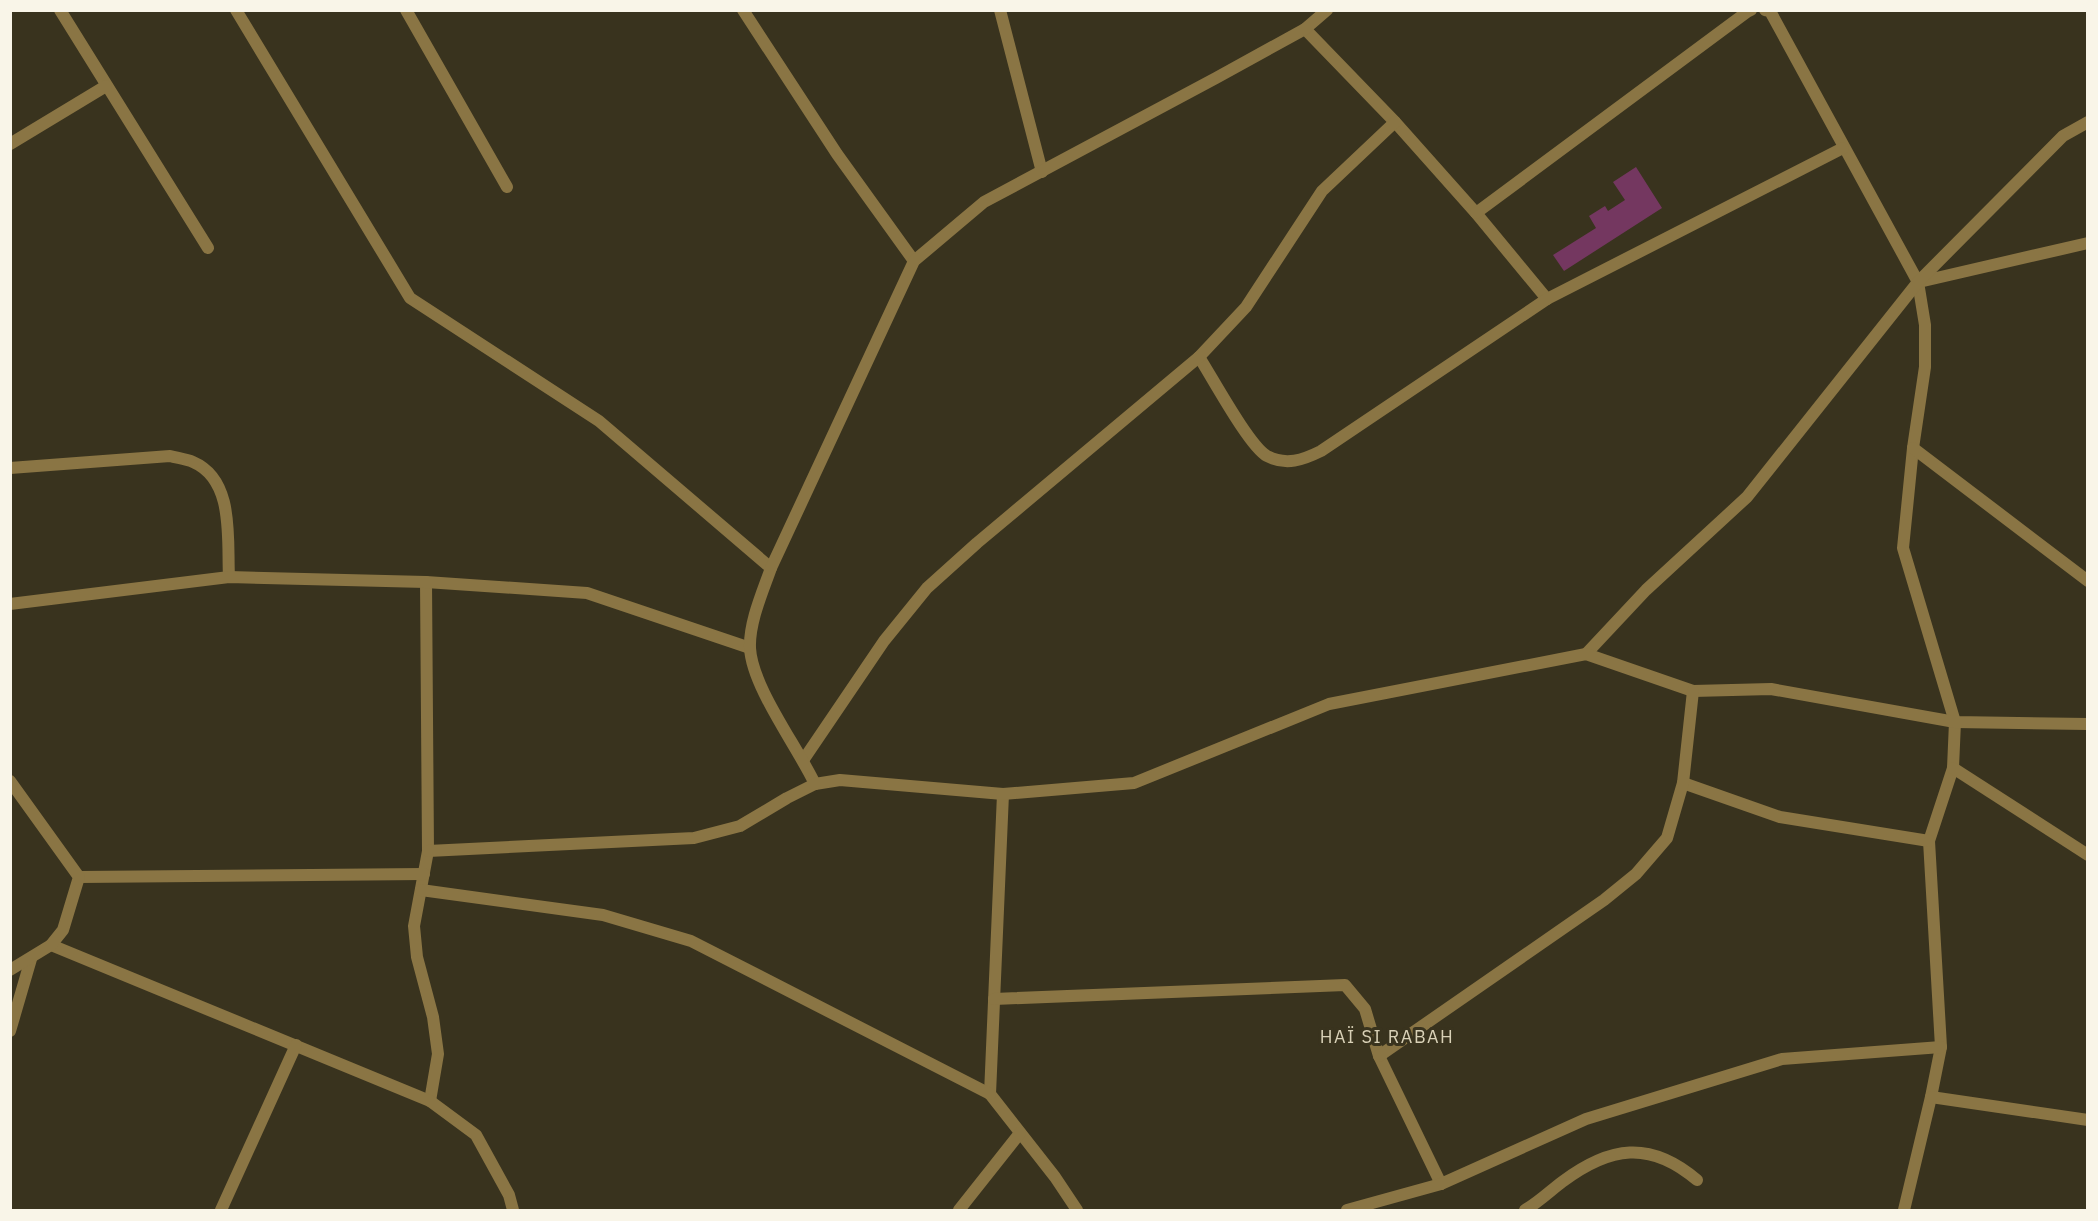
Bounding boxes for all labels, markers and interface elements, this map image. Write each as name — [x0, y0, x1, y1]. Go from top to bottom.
district label: HAÏ SI RABAH — [1320, 1025, 1454, 1048]

